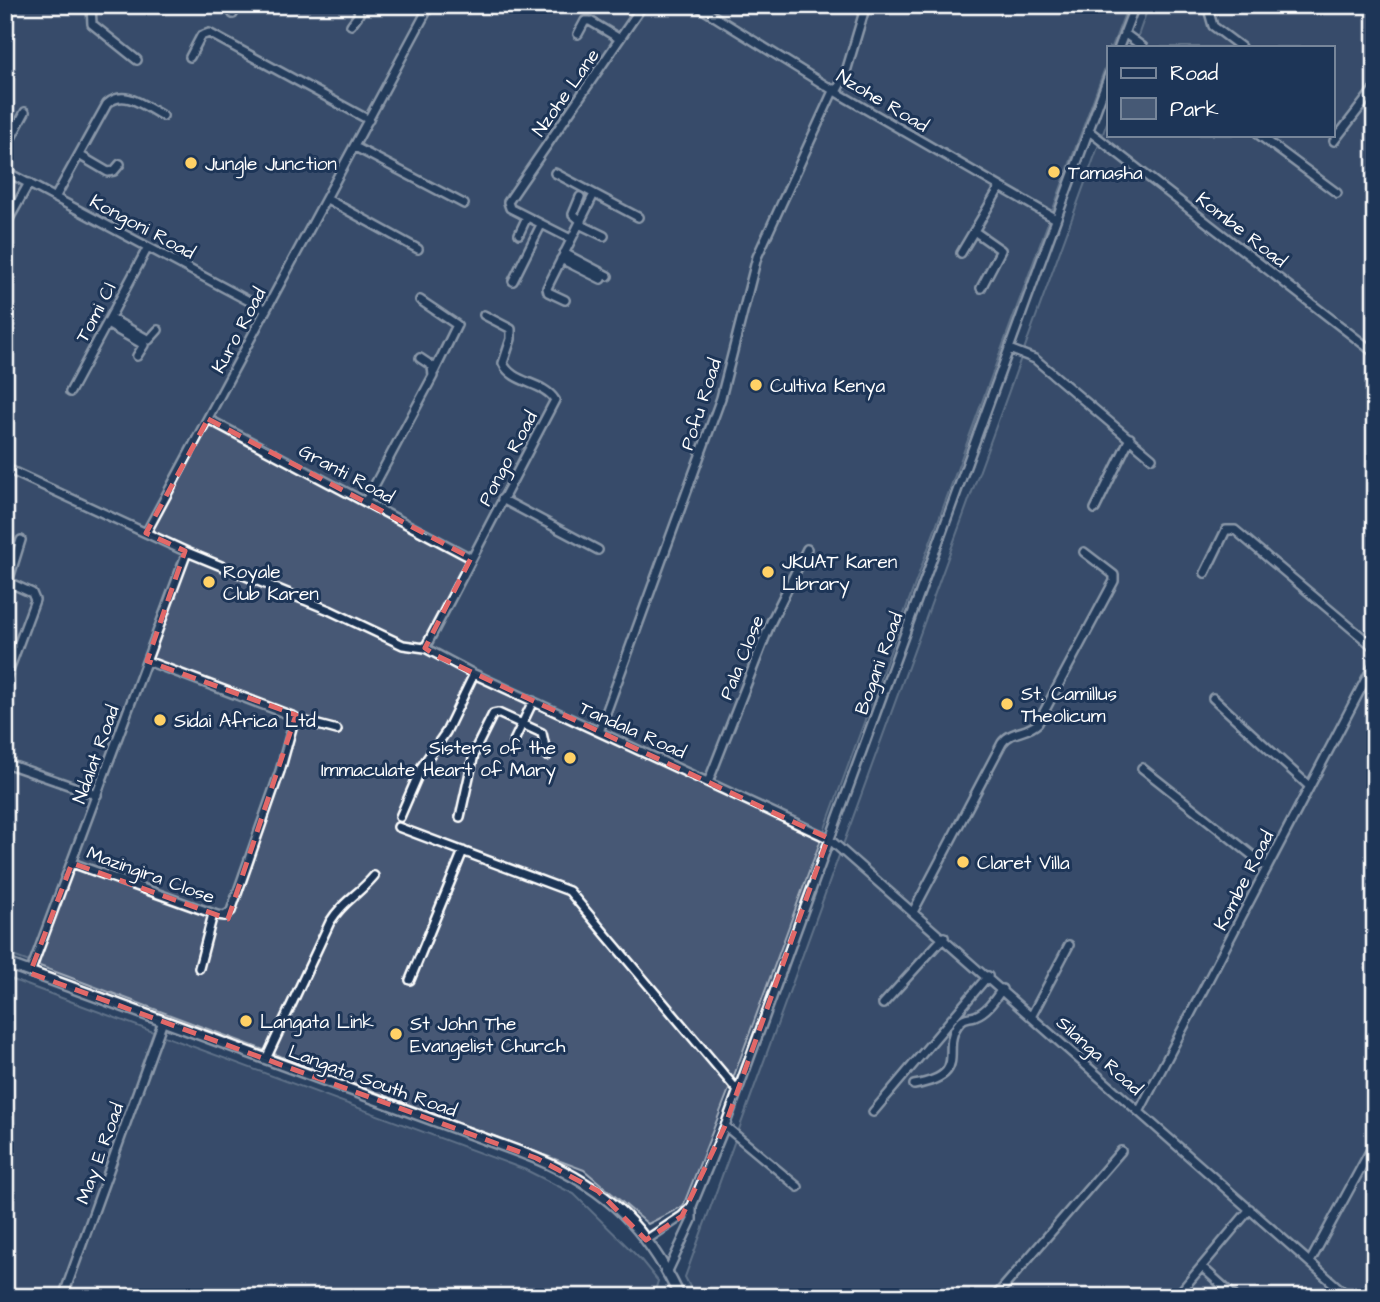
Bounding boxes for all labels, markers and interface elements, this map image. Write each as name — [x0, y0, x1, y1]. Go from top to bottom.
street label: Nzohe Lane — [526, 43, 607, 142]
legend — [1107, 46, 1334, 136]
text: Road — [1170, 59, 1218, 88]
street label: Nzohe Road — [831, 63, 934, 139]
text: Park — [1170, 95, 1219, 124]
place label: Jungle Junction — [205, 151, 337, 179]
marker: Jungle Junction — [183, 155, 199, 171]
place label: Tamasha — [1068, 160, 1143, 187]
marker: Tamasha — [1046, 164, 1062, 180]
street label: Kombe Road — [1190, 186, 1293, 275]
street label: Kongoni Road — [84, 188, 200, 267]
street label: Tomi Cl — [69, 278, 123, 347]
street label: Kuro Road — [205, 283, 273, 378]
street label: Pofu Road — [674, 355, 729, 454]
place label: Cultiva Kenya — [770, 373, 885, 401]
marker: Cultiva Kenya — [748, 377, 764, 393]
street label: Pongo Road — [472, 406, 546, 511]
street label: Granti Road — [294, 438, 399, 511]
place label: JKUAT Karen Library — [782, 549, 897, 599]
place label: Royale Club Karen — [223, 559, 319, 608]
marker: JKUAT Karen Library — [760, 564, 776, 580]
marker: Royale Club Karen — [201, 574, 217, 590]
street label: Bogani Road — [848, 608, 911, 719]
street label: Pala Close — [713, 611, 772, 704]
place label: St. Camillus Theolicum — [1021, 681, 1117, 730]
street label: Tandala Road — [575, 695, 690, 766]
marker: St. Camillus Theolicum — [999, 696, 1015, 712]
street label: Ndalat Road — [66, 701, 127, 807]
place label: Sidai Africa Ltd — [174, 708, 316, 735]
marker: Sidai Africa Ltd — [152, 712, 168, 728]
place label: Sisters of the Immaculate Heart of Mary — [321, 735, 557, 785]
marker: Sisters of the Immaculate Heart of Mary — [562, 750, 578, 766]
street label: Kombe Road — [1208, 826, 1281, 935]
street label: Mazingira Close — [82, 840, 218, 912]
place label: Claret Villa — [977, 850, 1070, 877]
marker: Claret Villa — [955, 854, 971, 870]
place label: Langata Link — [260, 1009, 374, 1037]
street label: Silanga Road — [1049, 1010, 1148, 1103]
place label: St John The Evangelist Church — [410, 1011, 566, 1061]
marker: Langata Link — [238, 1013, 254, 1029]
marker: St John The Evangelist Church — [388, 1026, 404, 1042]
street label: Langata South Road — [284, 1038, 461, 1125]
street label: May E Road — [70, 1099, 132, 1208]

